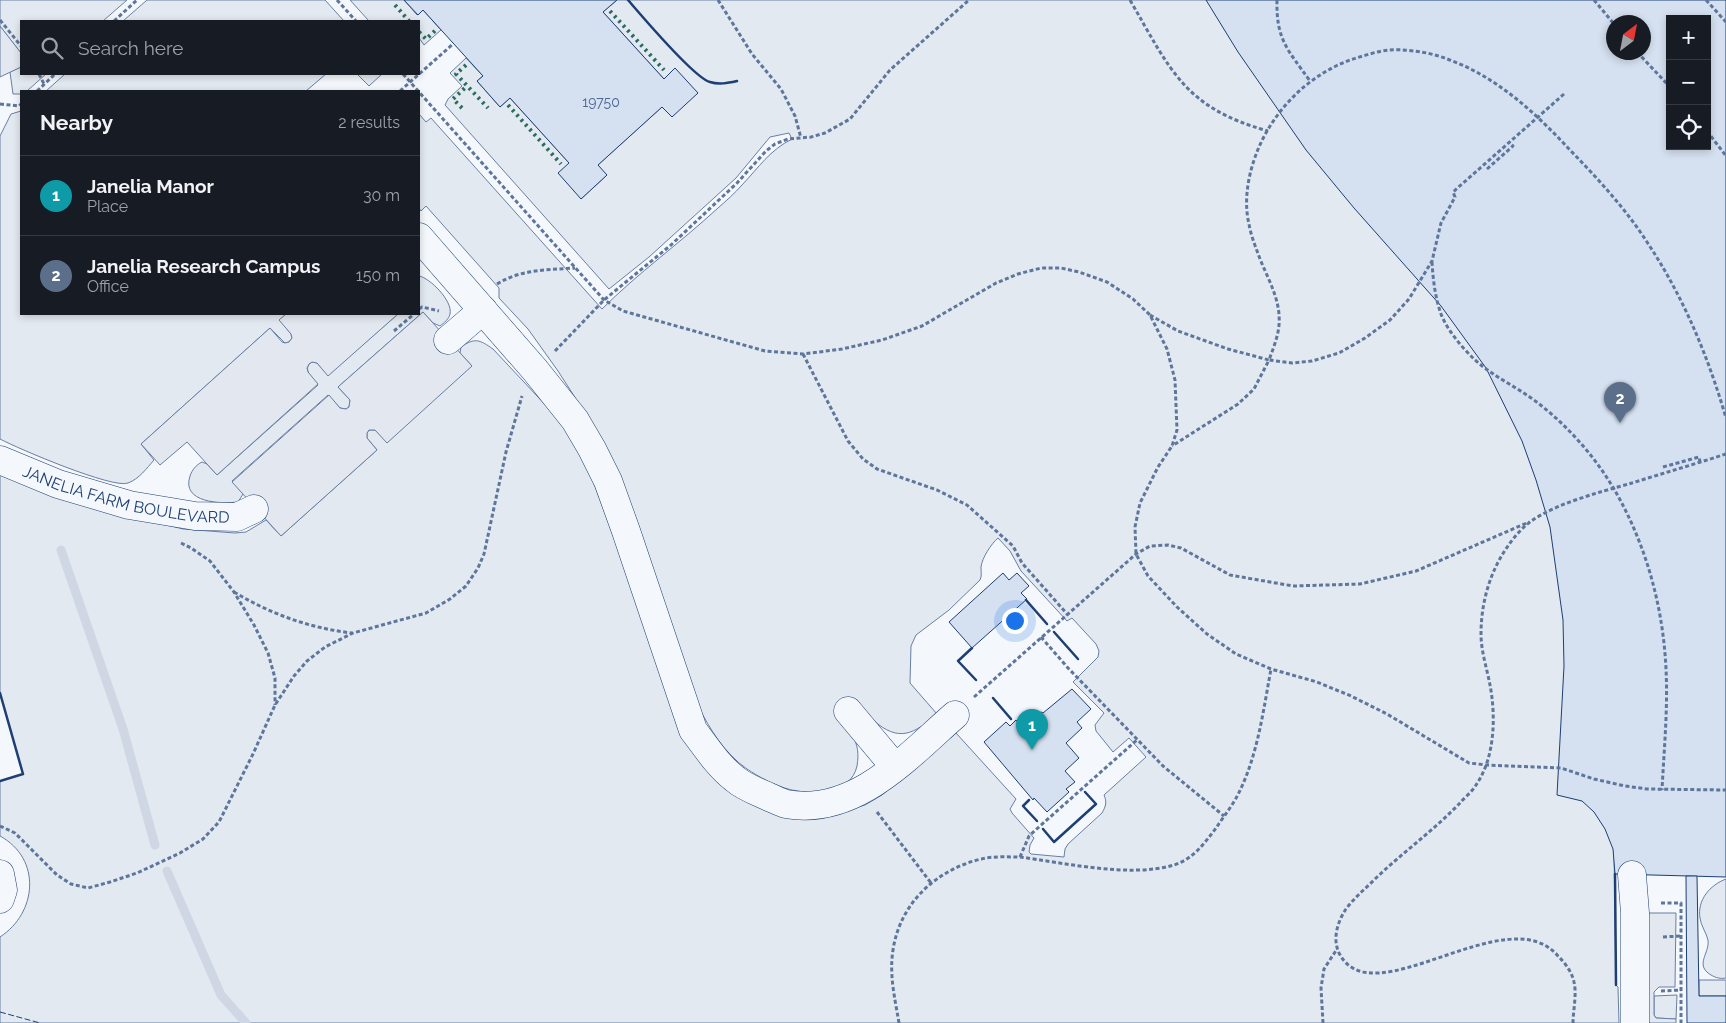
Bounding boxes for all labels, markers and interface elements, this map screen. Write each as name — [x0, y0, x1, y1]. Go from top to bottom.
north arrow — [1606, 15, 1651, 60]
map controls — [1666, 15, 1711, 150]
button: + — [1666, 15, 1711, 60]
search box — [20, 20, 420, 75]
icon: search — [38, 34, 66, 62]
text: Search here — [78, 37, 184, 59]
button: − — [1666, 60, 1711, 105]
house number: 19750 — [582, 94, 620, 110]
button: locate — [1666, 105, 1711, 150]
text: Nearby — [40, 110, 113, 135]
text: 2 results — [338, 113, 400, 132]
text: Janelia Manor — [87, 175, 214, 197]
text: 1 — [52, 186, 60, 205]
text: 30 m — [363, 186, 400, 205]
text: Place — [87, 197, 128, 216]
text: Janelia Research Campus — [87, 255, 320, 277]
text: 2 — [51, 266, 61, 285]
text: 150 m — [356, 266, 400, 285]
text: Office — [87, 277, 129, 296]
pin: 2 — [1604, 382, 1636, 423]
street label: JANELIA FARM BOULEVARD — [20, 461, 230, 526]
your location — [1002, 608, 1028, 634]
pin: 1 — [1016, 709, 1048, 750]

